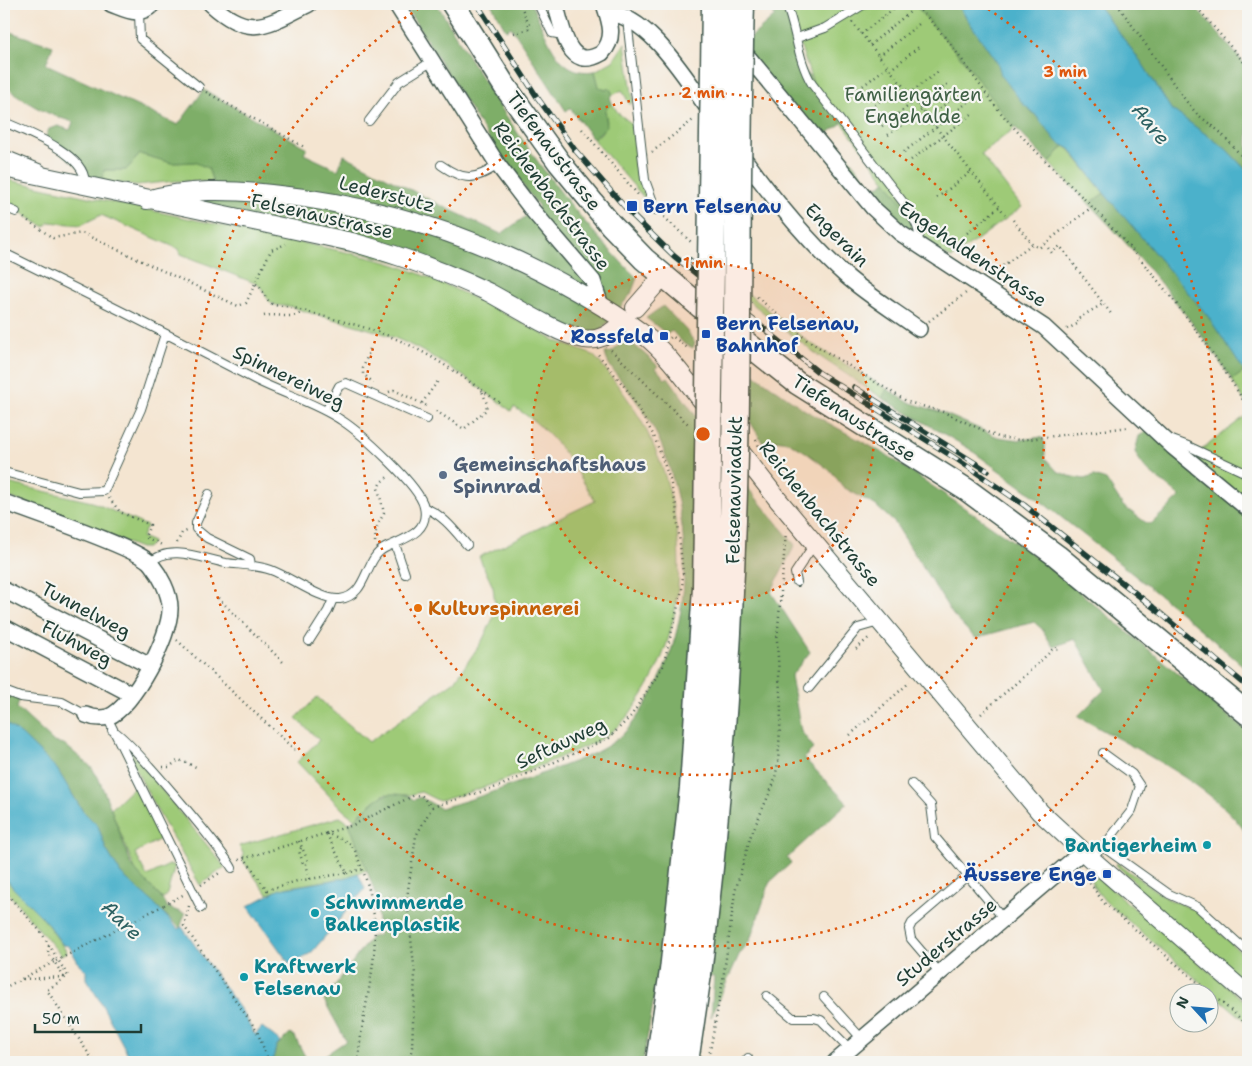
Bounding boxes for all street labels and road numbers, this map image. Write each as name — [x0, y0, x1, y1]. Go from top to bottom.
street label: Tiefenaustrasse — [501, 86, 607, 216]
street label: Reichenbachstrasse — [488, 116, 616, 276]
street label: Lederstutz — [336, 170, 438, 218]
street label: Felsenaustrasse — [248, 187, 396, 245]
street label: Engehaldenstrasse — [894, 195, 1052, 313]
street label: Engerain — [800, 198, 874, 272]
street label: Spinnereiweg — [229, 339, 349, 415]
street label: Tiefenaustrasse — [787, 369, 921, 467]
street label: Felsenauviadukt — [720, 416, 748, 564]
street label: Reichenbachstrasse — [754, 436, 886, 592]
street label: Tunnelweg — [37, 576, 135, 644]
street label: Fluhweg — [37, 614, 117, 672]
street label: Seftauweg — [512, 711, 610, 775]
street label: Studerstrasse — [890, 892, 1002, 992]

